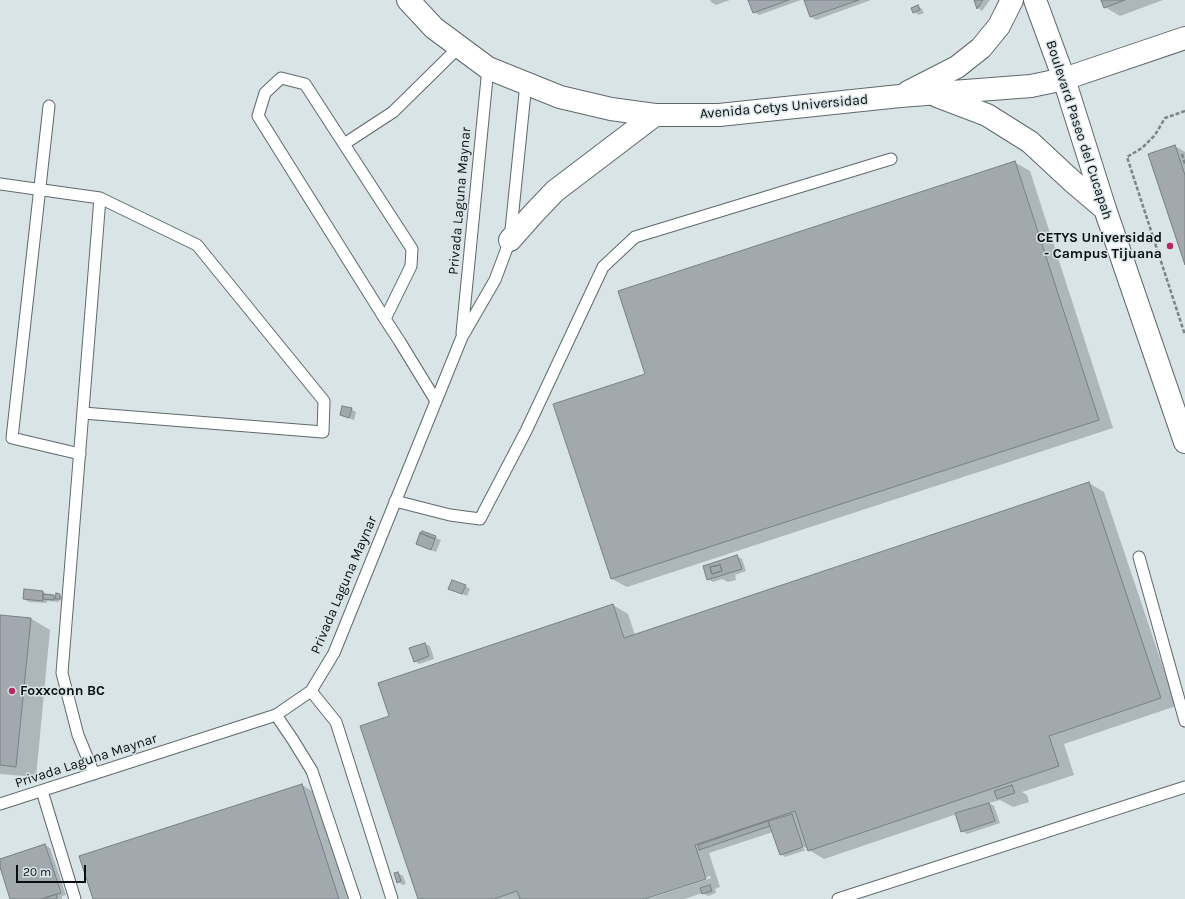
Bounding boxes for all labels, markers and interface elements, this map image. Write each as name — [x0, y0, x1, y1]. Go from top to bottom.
street label: Boulevard Paseo del Cucapah — [1042, 38, 1116, 222]
street label: Avenida Cetys Universidad — [699, 91, 869, 123]
street label: Privada Laguna Maynar — [445, 126, 475, 276]
place label: CETYS Universidad - Campus Tijuana — [1037, 230, 1162, 262]
marker: CETYS Universidad - Campus Tijuana — [1165, 241, 1175, 251]
street label: Privada Laguna Maynar — [307, 513, 381, 657]
place label: Foxxconn BC — [20, 683, 105, 699]
marker: Foxxconn BC — [7, 686, 17, 696]
street label: Privada Laguna Maynar — [13, 730, 159, 792]
scale bar — [18, 857, 88, 883]
text: 20 m — [23, 865, 51, 879]

